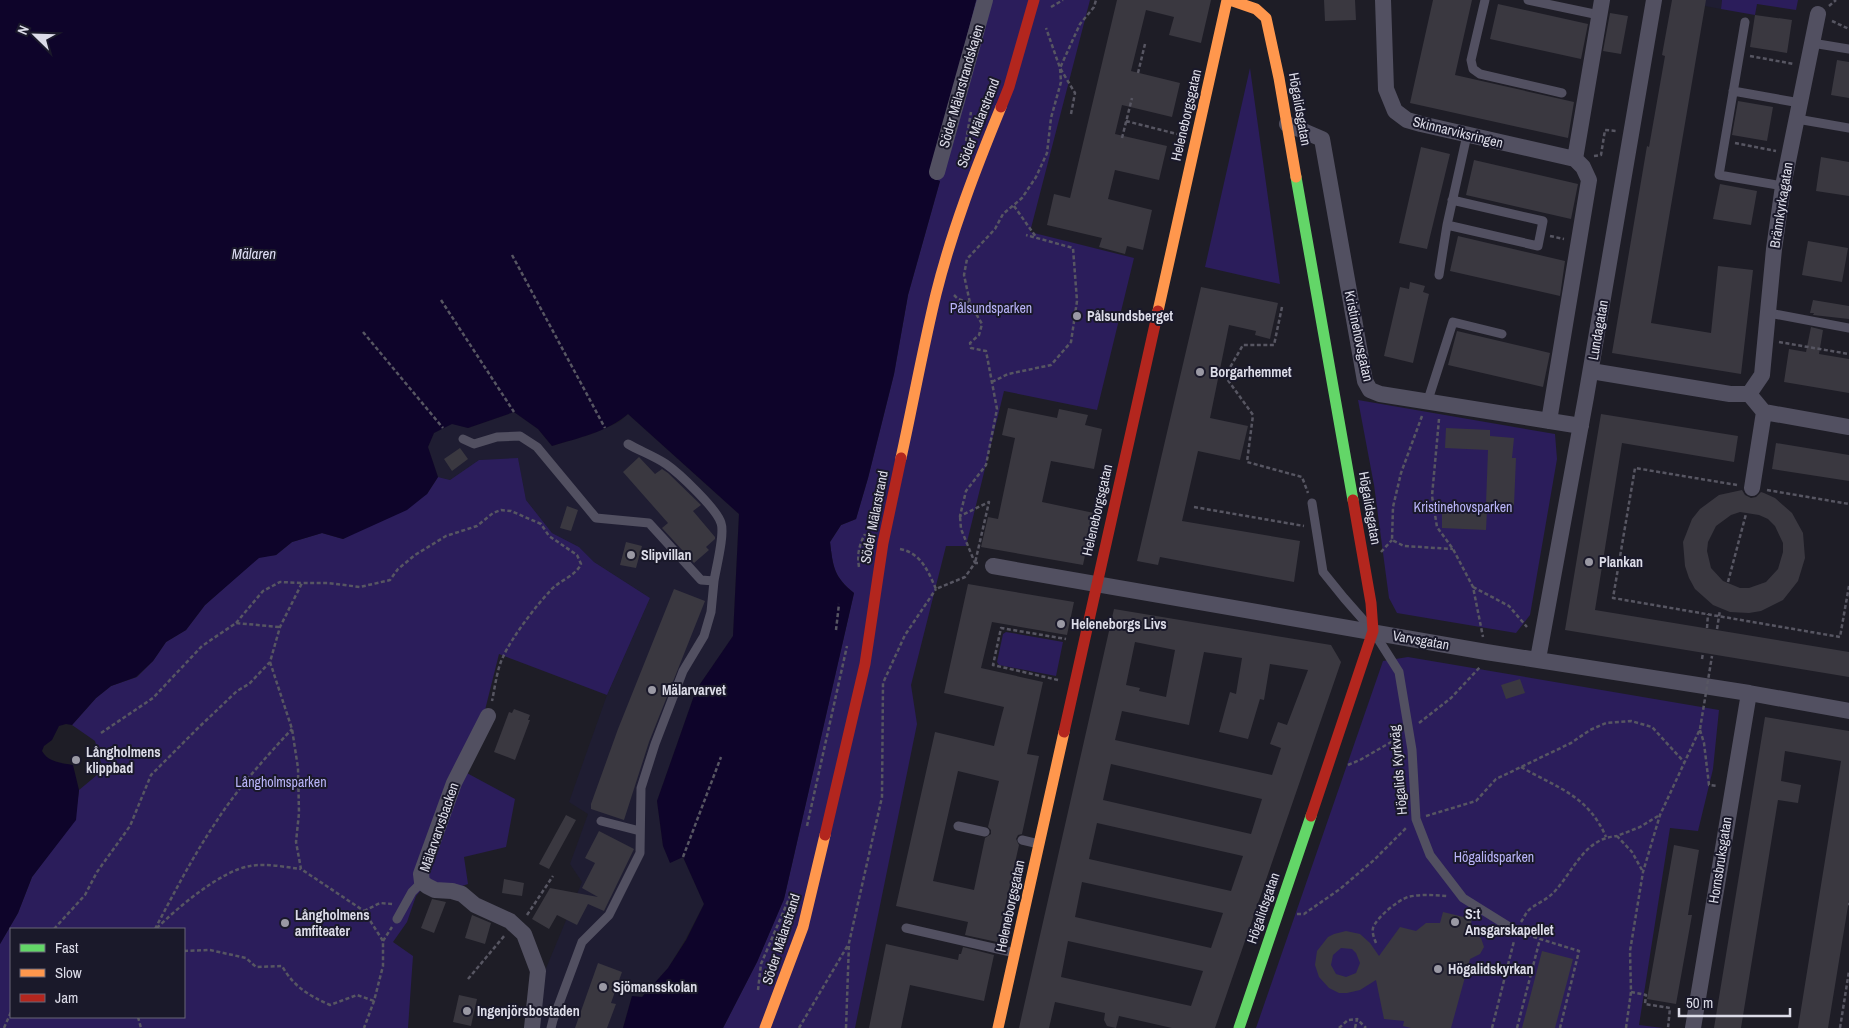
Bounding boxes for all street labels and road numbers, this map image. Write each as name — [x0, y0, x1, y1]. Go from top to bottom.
street label: Söder Mälarstrandskajen — [935, 22, 987, 150]
street label: Heleneborgsgatan — [1167, 67, 1205, 163]
street label: Högalidsgatan — [1285, 71, 1315, 147]
street label: Söder Mälarstrand — [953, 76, 1003, 170]
street label: Skinnarviksringen — [1411, 112, 1505, 152]
street label: Brännkyrkagatan — [1765, 161, 1797, 249]
street label: Kristinehovsgatan — [1341, 289, 1377, 383]
street label: Lundagatan — [1584, 299, 1612, 361]
street label: Heleneborgsgatan — [1078, 462, 1116, 558]
street label: Söder Mälarstrand — [856, 469, 892, 565]
street label: Högalidsgatan — [1355, 470, 1385, 546]
street label: Varvsgatan — [1391, 626, 1451, 654]
street label: Högalids Kyrkväg — [1385, 724, 1411, 816]
street label: Mälarvarvsbacken — [415, 780, 463, 874]
street label: Hornsbruksgatan — [1704, 815, 1736, 905]
street label: Heleneborgsgatan — [991, 858, 1029, 954]
street label: Högalidsgatan — [1242, 870, 1284, 946]
street label: Söder Mälarstrand — [758, 891, 804, 987]

